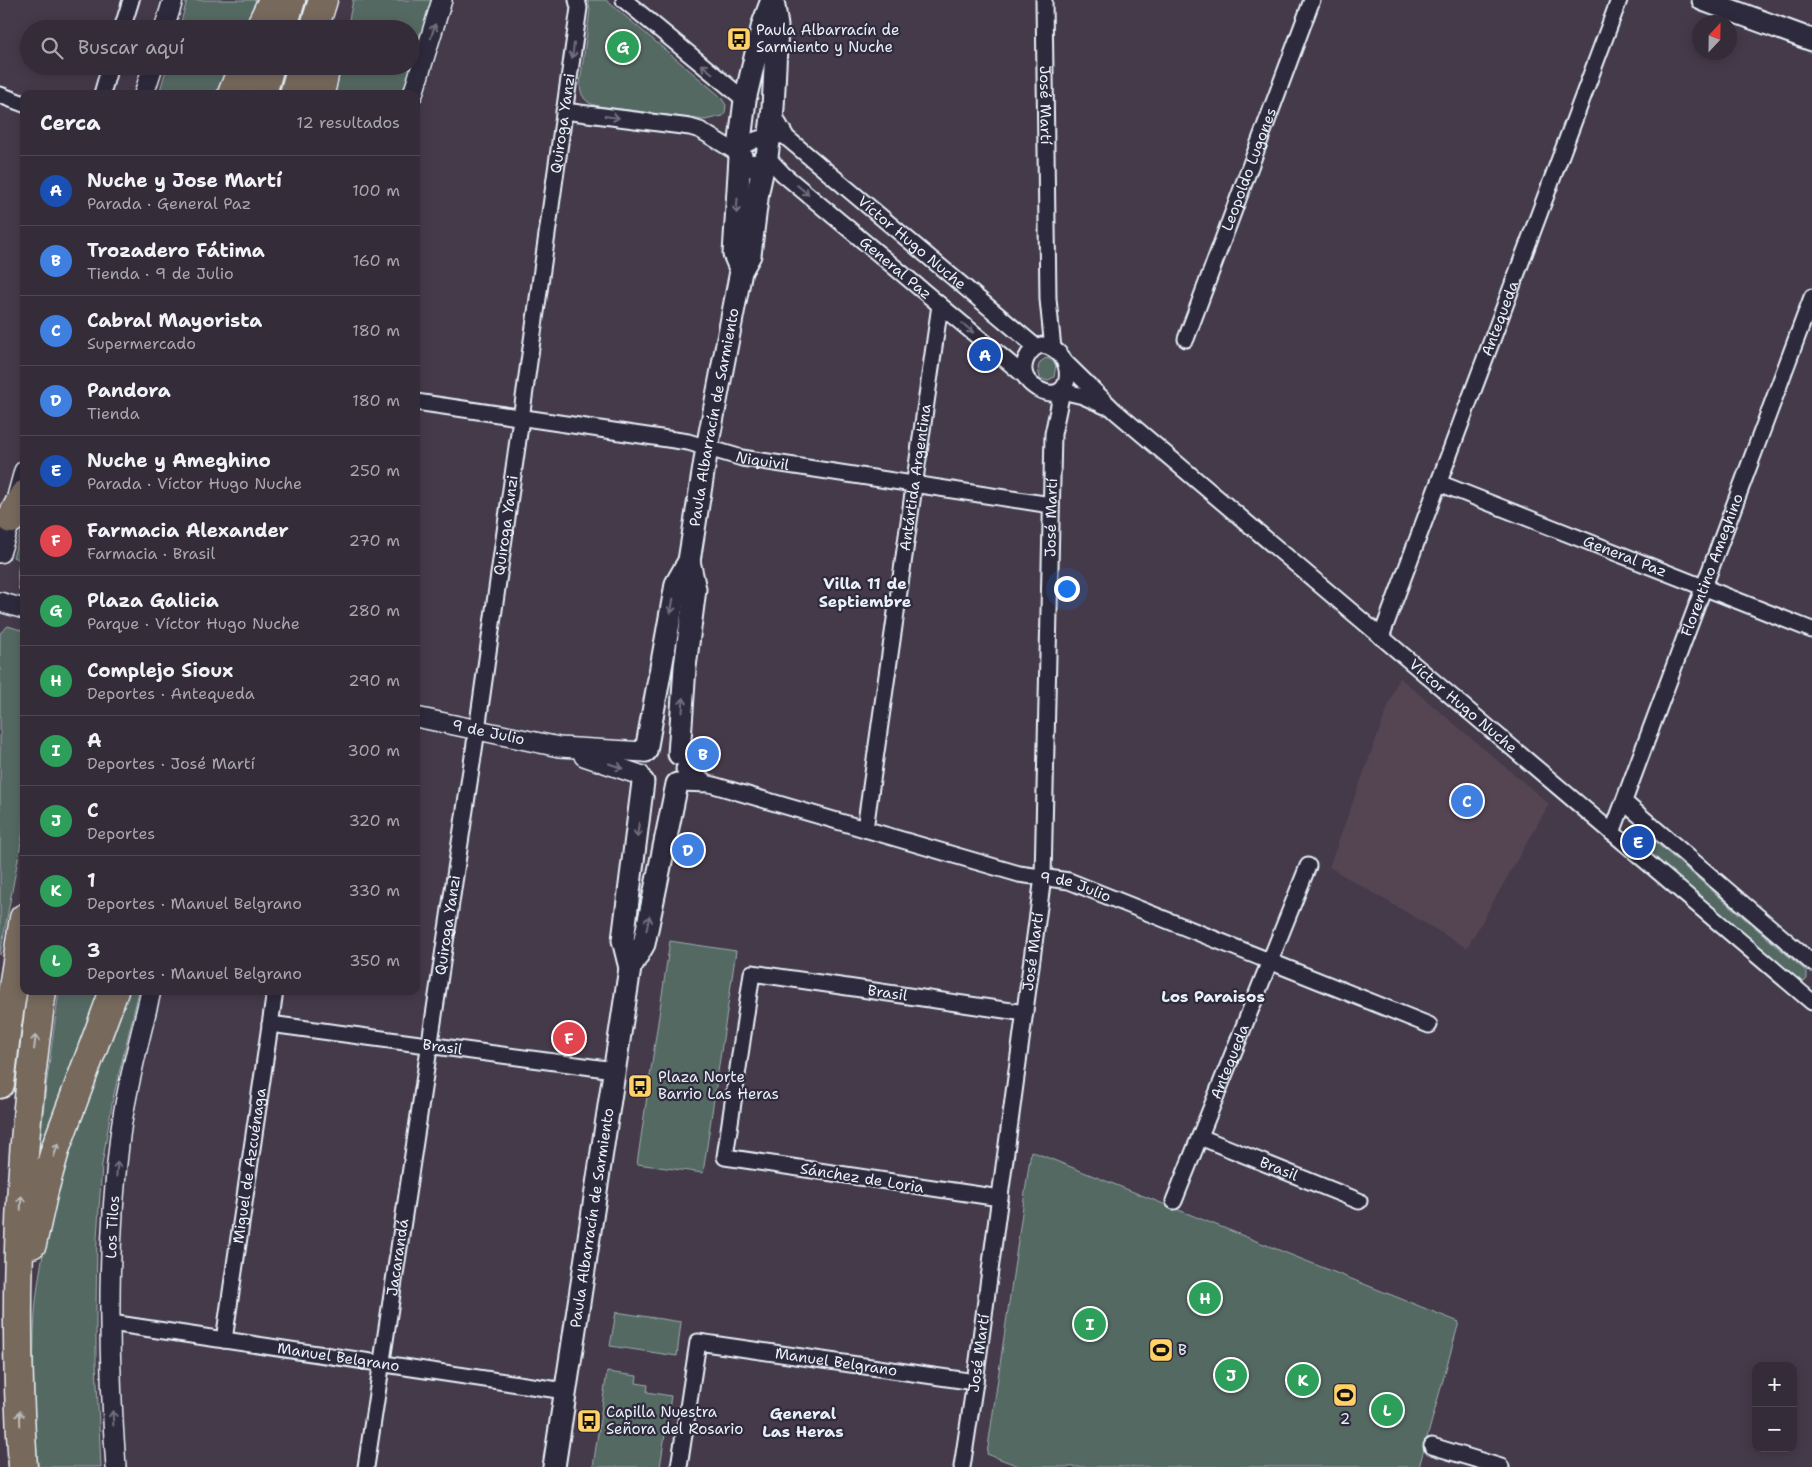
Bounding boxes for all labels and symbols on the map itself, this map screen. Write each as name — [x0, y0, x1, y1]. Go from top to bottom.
north arrow — [1692, 15, 1737, 60]
place label: Paula Albarracín de Sarmiento y Nuche — [756, 20, 899, 57]
one-way arrow — [428, 23, 438, 39]
bus stop icon: Paula Albarracín de Sarmiento y Nuche — [726, 26, 752, 52]
pin: G — [607, 28, 639, 66]
one-way arrow — [567, 42, 577, 58]
one-way arrow — [701, 64, 714, 75]
street label: José Martí — [1035, 65, 1056, 145]
street label: Quiroga Yanzi — [546, 72, 580, 175]
street label: Leopoldo Lugones — [1217, 105, 1281, 234]
one-way arrow — [604, 112, 620, 122]
one-way arrow — [796, 185, 809, 196]
street label: Víctor Hugo Nuche — [853, 191, 970, 294]
one-way arrow — [732, 197, 741, 213]
street label: General Paz — [855, 232, 936, 304]
street label: Antequeda — [1477, 277, 1523, 359]
street label: Paula Albarracín de Sarmiento — [685, 306, 744, 528]
one-way arrow — [961, 322, 974, 333]
pin: A — [969, 336, 1001, 374]
street label: Antártida Argentina — [895, 402, 936, 553]
street label: Niquivil — [733, 447, 791, 475]
street label: Quiroga Yanzi — [489, 474, 523, 577]
street label: José Martí — [1040, 477, 1062, 557]
street label: Florentino Ameghino — [1676, 491, 1748, 639]
street label: General Paz — [1580, 531, 1670, 582]
district label: Villa 11 de Septiembre — [819, 573, 912, 612]
your location — [1054, 576, 1080, 602]
one-way arrow — [666, 598, 676, 614]
street label: Víctor Hugo Nuche — [1405, 655, 1521, 758]
one-way arrow — [678, 697, 687, 713]
street label: 9 de Julio — [450, 715, 527, 750]
pin: B — [687, 735, 719, 773]
one-way arrow — [608, 762, 623, 771]
pin: C — [1451, 782, 1483, 820]
one-way arrow — [632, 822, 642, 838]
pin: E — [1622, 823, 1654, 861]
pin: D — [672, 831, 704, 869]
street label: 9 de Julio — [1039, 867, 1114, 907]
street label: Quiroga Yanzi — [430, 874, 465, 977]
street label: José Martí — [1018, 911, 1048, 992]
one-way arrow — [644, 916, 653, 932]
street label: Brasil — [866, 980, 909, 1006]
district label: Los Paraisos — [1161, 986, 1265, 1007]
pin: F — [553, 1019, 585, 1057]
street label: Antequeda — [1206, 1021, 1254, 1102]
one-way arrow — [30, 1034, 40, 1050]
street label: Brasil — [421, 1034, 464, 1060]
place label: Plaza Norte Barrio Las Heras — [658, 1067, 779, 1104]
bus stop icon: Plaza Norte Barrio Las Heras — [627, 1073, 653, 1099]
street label: Miguel de Azcuénaga — [228, 1086, 271, 1245]
street label: Paula Albarracín de Sarmiento — [565, 1107, 619, 1329]
one-way arrow — [51, 1142, 61, 1158]
street label: Brasil — [1257, 1152, 1302, 1186]
street label: Sánchez de Loria — [799, 1158, 926, 1198]
one-way arrow — [112, 1161, 122, 1177]
street label: Los Tilos — [101, 1195, 124, 1259]
one-way arrow — [16, 1196, 25, 1212]
street label: Jacarandá — [382, 1217, 413, 1297]
pin: H — [1189, 1279, 1221, 1317]
pin: I — [1074, 1305, 1106, 1343]
street label: José Martí — [964, 1312, 994, 1394]
sports icon: B — [1148, 1337, 1174, 1363]
street label: Manuel Belgrano — [276, 1338, 401, 1376]
place label: B — [1178, 1340, 1187, 1360]
street label: Manuel Belgrano — [774, 1343, 899, 1381]
pin: J — [1215, 1356, 1247, 1394]
pin: K — [1287, 1361, 1319, 1399]
sports icon: 2 — [1332, 1382, 1358, 1408]
pin: L — [1371, 1391, 1403, 1429]
place label: Capilla Nuestra Señora del Rosario — [606, 1402, 743, 1439]
district label: General Las Heras — [762, 1403, 844, 1442]
bus stop icon: Capilla Nuestra Señora del Rosario — [576, 1408, 602, 1434]
place label: 2 — [1340, 1409, 1350, 1429]
one-way arrow — [15, 1411, 25, 1427]
one-way arrow — [109, 1411, 118, 1427]

